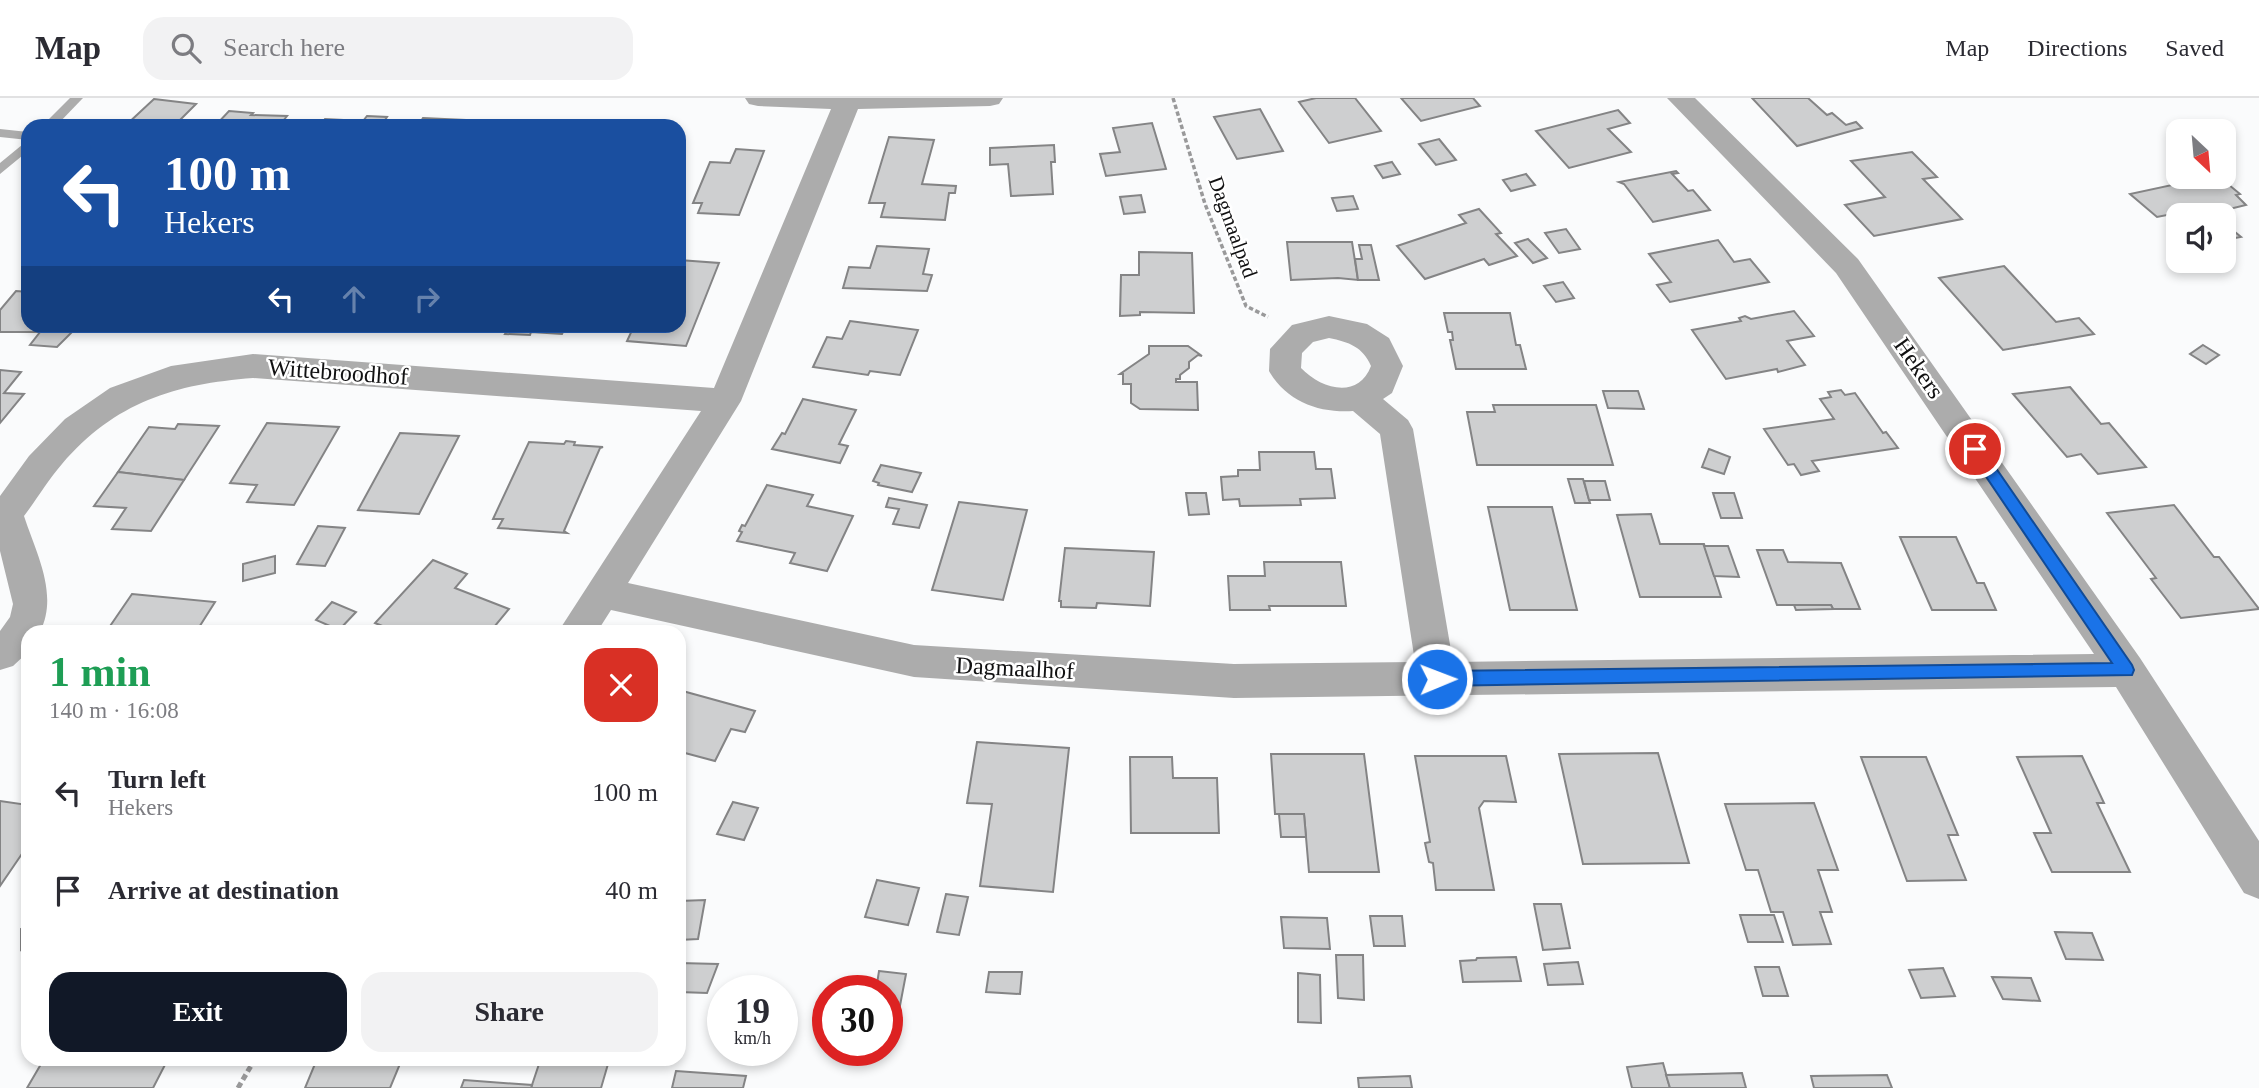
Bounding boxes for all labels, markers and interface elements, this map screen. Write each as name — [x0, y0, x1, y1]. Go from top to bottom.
search box — [143, 17, 633, 80]
icon: search — [167, 29, 205, 67]
text: Map — [35, 30, 101, 66]
text: Search here — [223, 33, 345, 62]
text: Map — [1945, 35, 1989, 61]
text: Directions — [2027, 35, 2127, 61]
text: Saved — [2165, 35, 2224, 61]
north arrow — [2166, 119, 2236, 189]
map controls — [2166, 119, 2236, 273]
text: 100 m — [164, 146, 291, 201]
icon: left — [49, 147, 140, 238]
street label: Dagmaalpad — [1204, 173, 1263, 281]
button: sound — [2166, 203, 2236, 273]
text: Hekers — [164, 204, 255, 240]
icon: left — [262, 280, 300, 318]
icon: ahead — [335, 280, 373, 318]
icon: right — [408, 280, 446, 318]
street label: Hekers — [1889, 333, 1949, 403]
street label: Wittebroodhof — [267, 354, 409, 390]
pin — [1945, 419, 2005, 479]
icon: arrive — [1956, 430, 1994, 468]
position arrow — [1400, 642, 1474, 716]
button: close — [584, 648, 658, 722]
text: 1 min — [49, 649, 151, 695]
street label: Dagmaalhof — [955, 652, 1075, 684]
text: 140 m · 16:08 — [49, 698, 179, 723]
text: Turn left — [108, 765, 206, 794]
icon: left — [49, 774, 87, 812]
text: 100 m — [592, 778, 658, 807]
text: Hekers — [108, 795, 173, 820]
icon: arrive — [49, 872, 87, 910]
text: Arrive at destination — [108, 876, 339, 905]
text: 40 m — [605, 876, 658, 905]
button: Exit — [49, 972, 347, 1052]
button: Share — [361, 972, 658, 1052]
speed limit sign: 30 — [812, 975, 903, 1066]
text: 19 — [735, 992, 770, 1031]
text: km/h — [734, 1028, 771, 1048]

